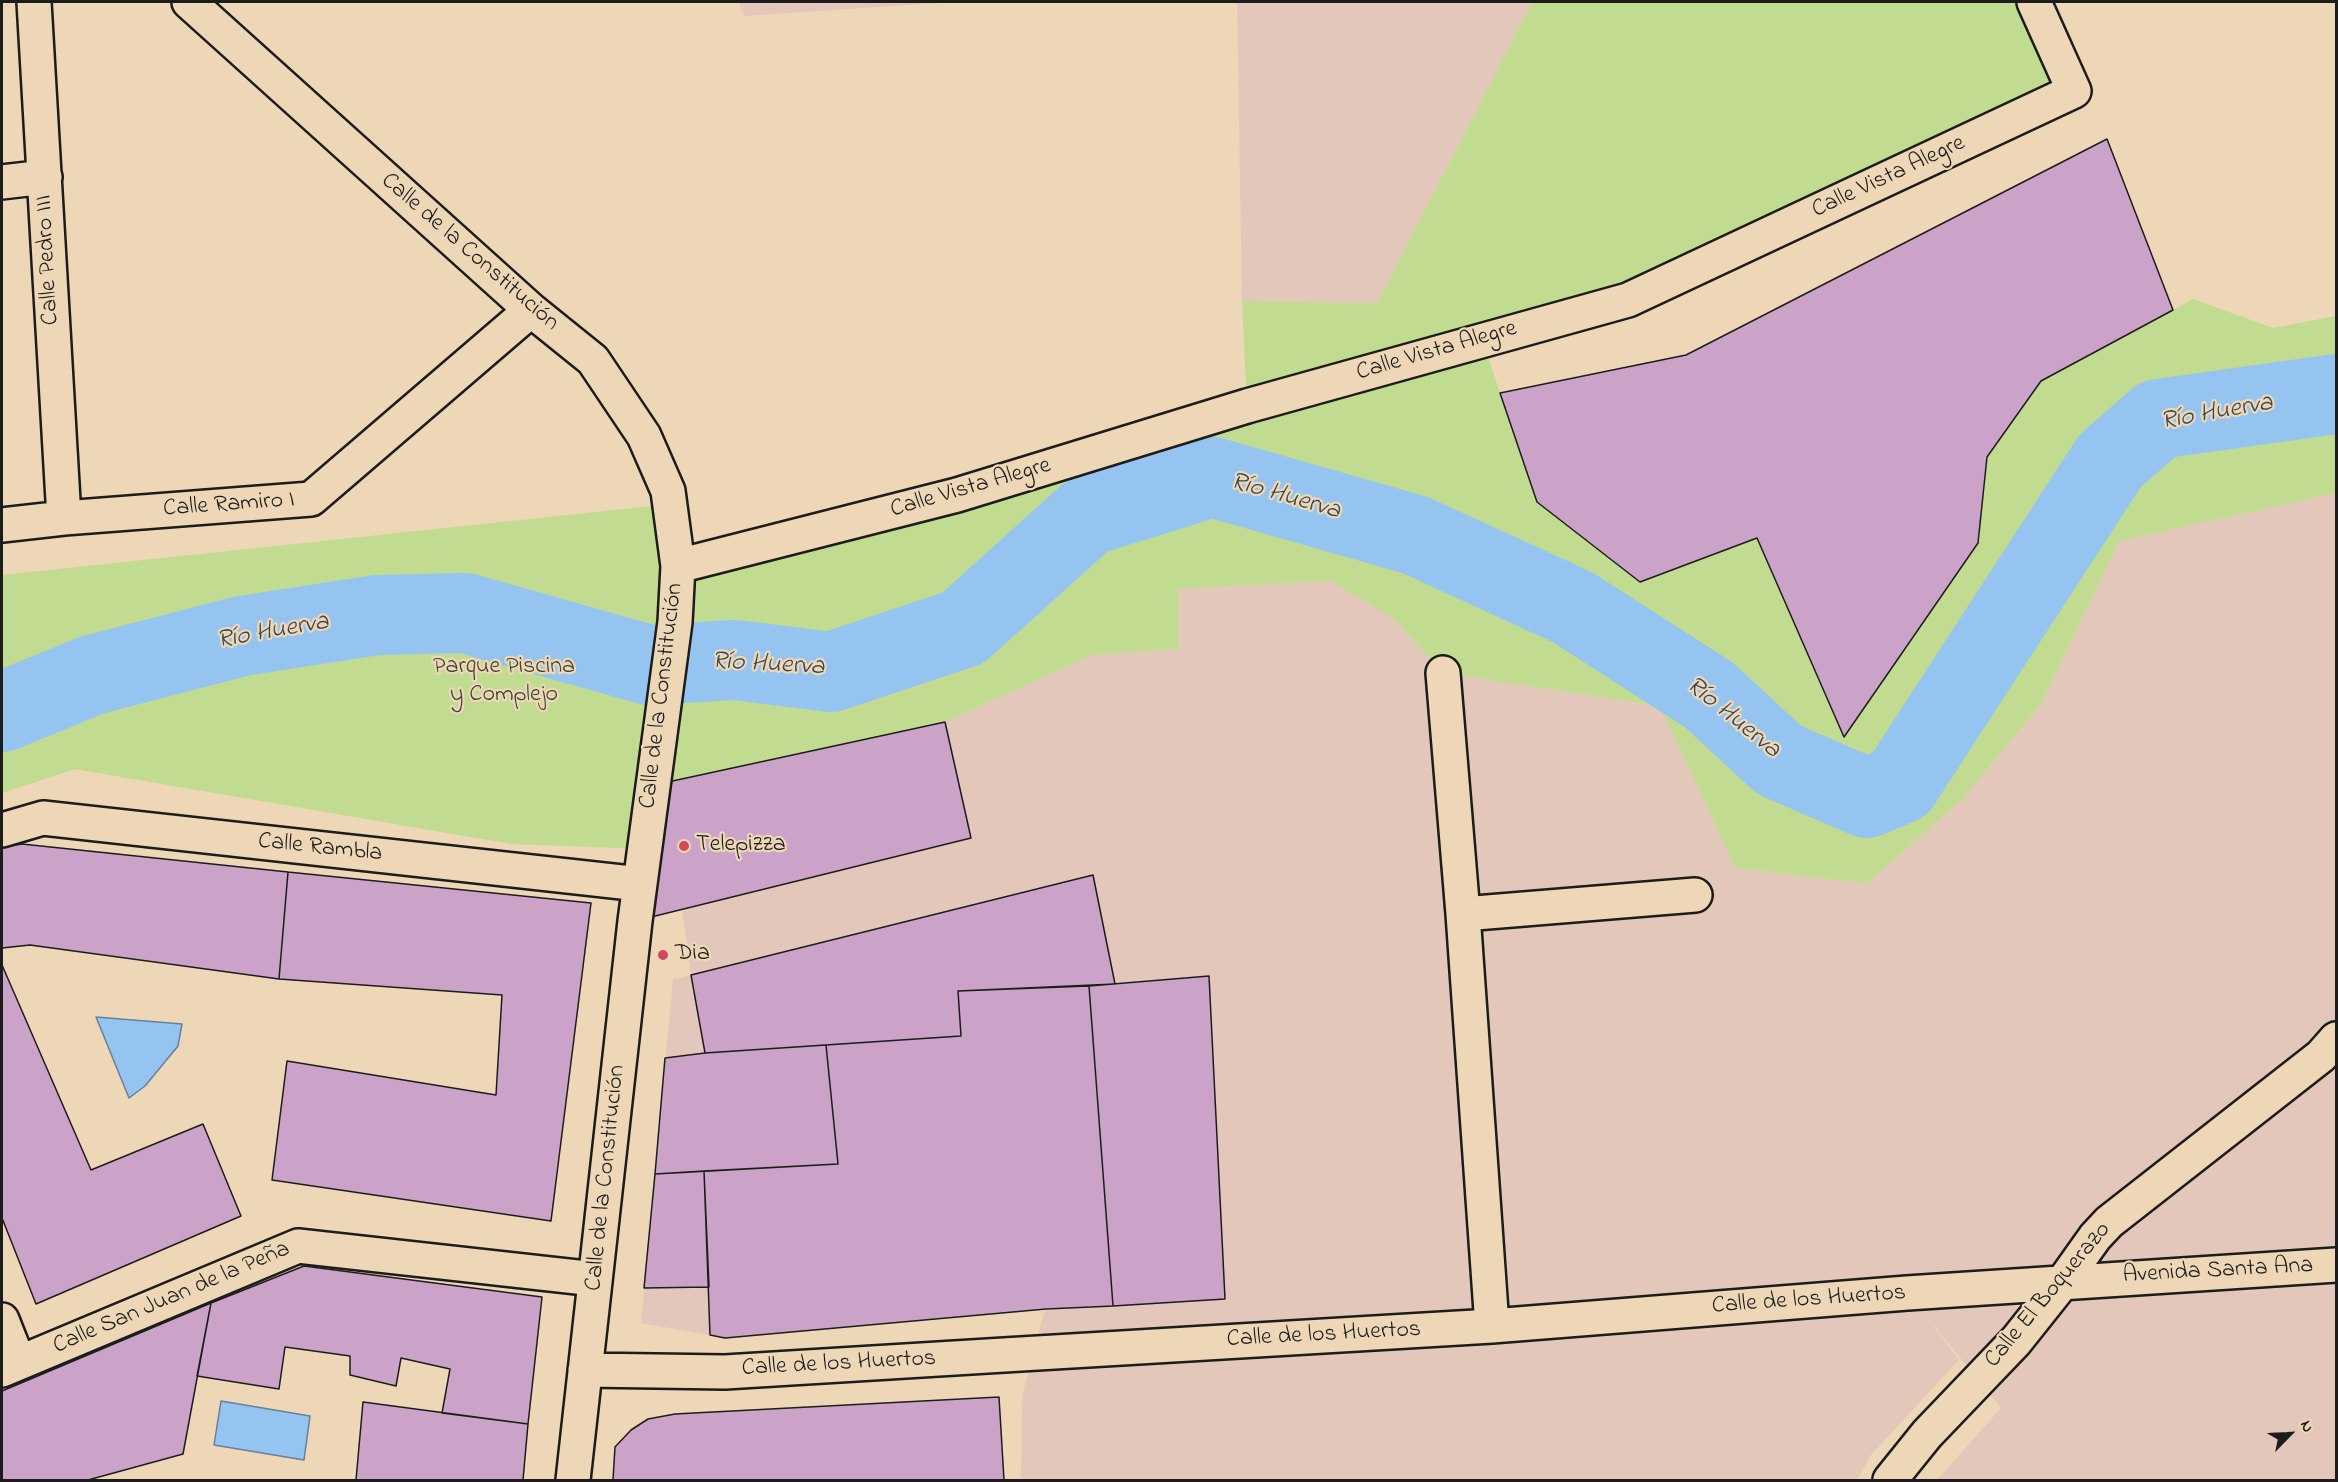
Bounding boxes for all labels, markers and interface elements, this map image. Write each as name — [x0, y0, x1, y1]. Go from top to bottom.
street label: Calle Vista Alegre — [1808, 130, 1970, 226]
street label: Calle de la Constitución — [374, 168, 564, 338]
street label: Calle Pedro III — [31, 194, 67, 326]
street label: Calle Vista Alegre — [1353, 315, 1521, 389]
water label: Río Huerva — [2159, 389, 2275, 439]
street label: Calle Vista Alegre — [887, 452, 1055, 526]
water label: Río Huerva — [1227, 467, 1343, 529]
street label: Calle Ramiro I — [162, 487, 296, 525]
street label: Calle de la Constitución — [635, 581, 691, 811]
water label: Río Huerva — [215, 608, 331, 658]
water label: Río Huerva — [711, 647, 825, 685]
park label: Parque Piscina y Complejo — [433, 654, 575, 710]
water label: Río Huerva — [1678, 671, 1786, 767]
street label: Calle Rambla — [256, 828, 384, 870]
place label: Telepizza — [696, 832, 786, 860]
marker: Telepizza — [677, 839, 691, 853]
place label: Dia — [675, 941, 710, 969]
marker: Dia — [656, 948, 670, 962]
street label: Calle de la Constitución — [581, 1063, 633, 1293]
street label: Calle El Boquerazo — [1980, 1217, 2118, 1375]
street label: Calle San Juan de la Peña — [49, 1236, 295, 1362]
street label: Avenida Santa Ana — [2122, 1253, 2314, 1291]
street label: Calle de los Huertos — [1711, 1280, 1907, 1322]
street label: Calle de los Huertos — [1226, 1317, 1422, 1355]
street label: Calle de los Huertos — [741, 1346, 937, 1384]
north arrow — [2260, 1404, 2320, 1464]
text: N — [2293, 1417, 2320, 1436]

